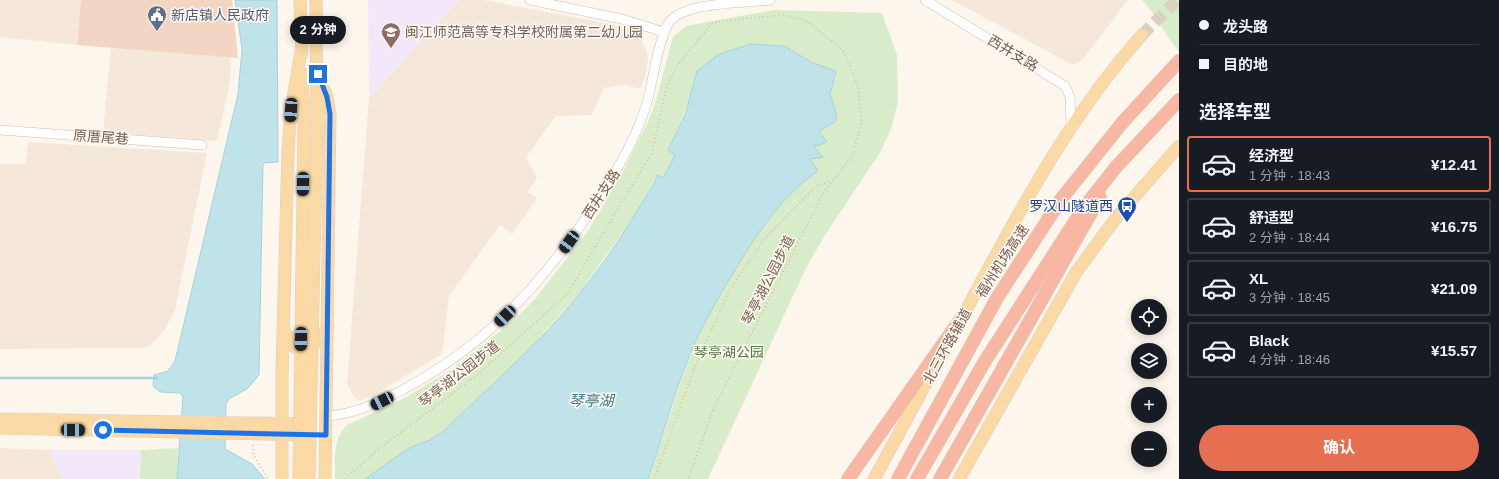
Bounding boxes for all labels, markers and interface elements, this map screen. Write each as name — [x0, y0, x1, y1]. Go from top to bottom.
public building icon: 新店镇人民政府 — [146, 4, 168, 32]
place label: 新店镇人民政府 — [171, 7, 269, 23]
callout: 2 分钟 — [290, 16, 346, 44]
text: 龙头路 — [1223, 18, 1268, 35]
school or university icon: 闽江师范高等专科学校附属第二幼儿园 — [380, 21, 402, 49]
text: 2 分钟 — [300, 22, 336, 37]
place label: 闽江师范高等专科学校附属第二幼儿园 — [405, 24, 643, 40]
street label: 西井支路 — [985, 32, 1041, 74]
text: 目的地 — [1223, 56, 1268, 73]
route end — [309, 65, 327, 83]
car — [284, 98, 298, 122]
text: 选择车型 — [1199, 102, 1271, 122]
street label: 原厝尾巷 — [73, 127, 129, 147]
icon: car — [1201, 146, 1237, 182]
text: 经济型 — [1249, 147, 1294, 164]
text: ¥12.41 — [1431, 156, 1477, 173]
street label: 西井支路 — [579, 166, 623, 222]
text: 1 分钟 · 18:43 — [1249, 168, 1330, 183]
car — [297, 172, 309, 196]
bus stop icon: 罗汉山隧道西 — [1116, 195, 1138, 223]
place label: 罗汉山隧道西 — [1029, 198, 1113, 214]
icon: car — [1201, 208, 1237, 244]
text: 舒适型 — [1249, 209, 1294, 226]
text: ¥16.75 — [1431, 218, 1477, 235]
street label: 福州机场高速 — [972, 221, 1032, 301]
car — [557, 229, 581, 255]
text: 2 分钟 · 18:44 — [1249, 230, 1330, 245]
street label: 琴亭湖公园步道 — [739, 233, 797, 327]
icon: car — [1201, 270, 1237, 306]
text: XL — [1249, 270, 1268, 287]
text: ¥21.09 — [1431, 280, 1477, 297]
text: 3 分钟 · 18:45 — [1249, 290, 1330, 305]
map controls — [1131, 299, 1167, 467]
button: locate — [1131, 299, 1167, 335]
car — [492, 303, 518, 329]
street label: 北三环路辅道 — [920, 305, 974, 387]
car — [295, 327, 307, 351]
icon: car — [1201, 332, 1237, 368]
text: Black — [1249, 332, 1289, 349]
street label: 琴亭湖公园步道 — [415, 338, 503, 410]
text: ¥15.57 — [1431, 342, 1477, 359]
button: layers — [1131, 343, 1167, 379]
park label: 琴亭湖公园 — [694, 344, 764, 360]
text: 4 分钟 · 18:46 — [1249, 352, 1330, 367]
button: + — [1131, 387, 1167, 423]
car — [369, 390, 395, 412]
water label: 琴亭湖 — [568, 392, 615, 409]
route start — [94, 421, 112, 439]
car — [61, 424, 85, 436]
button: 确认 — [1199, 425, 1479, 471]
button: − — [1131, 431, 1167, 467]

